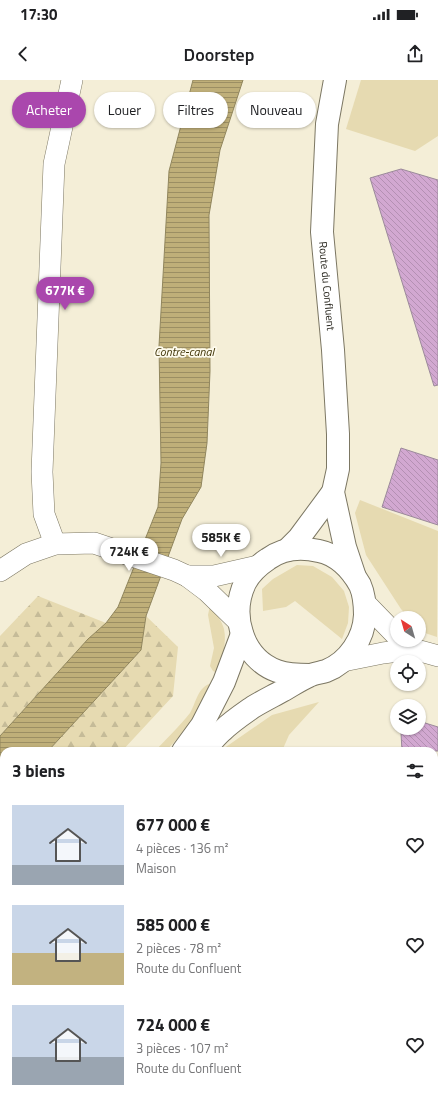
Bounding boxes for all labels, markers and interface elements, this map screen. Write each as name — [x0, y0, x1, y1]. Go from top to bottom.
text: 17:30 — [20, 3, 57, 26]
text: Doorstep — [184, 41, 254, 68]
icon: back — [12, 43, 34, 65]
icon: share — [404, 43, 426, 65]
chip: Acheter — [12, 92, 86, 128]
chip: Louer — [94, 92, 155, 128]
chip: Filtres — [163, 92, 228, 128]
chip: Nouveau — [236, 92, 316, 128]
street label: Route du Confluent — [315, 241, 339, 331]
pin: 677K € — [32, 277, 98, 311]
text: 677K € — [45, 280, 85, 300]
water label: Contre-canal — [154, 342, 215, 361]
pin: 585K € — [188, 524, 254, 558]
text: 585K € — [201, 527, 241, 547]
pin: 724K € — [96, 538, 162, 572]
text: 724K € — [109, 541, 149, 561]
north arrow — [390, 611, 426, 647]
map controls — [390, 611, 426, 735]
button: locate — [390, 655, 426, 691]
button: layers — [390, 699, 426, 735]
text: 3 biens — [12, 758, 65, 784]
icon: filters — [404, 760, 426, 782]
text: 677 000 € — [136, 812, 210, 838]
icon: home — [44, 821, 92, 869]
icon: heart — [404, 834, 426, 856]
text: 4 pièces · 136 m² — [136, 838, 228, 858]
text: Maison — [136, 858, 176, 878]
text: 585 000 € — [136, 912, 210, 938]
icon: home — [44, 921, 92, 969]
icon: heart — [404, 934, 426, 956]
text: 2 pièces · 78 m² — [136, 938, 221, 958]
text: Route du Confluent — [136, 958, 241, 978]
text: 724 000 € — [136, 1012, 210, 1038]
icon: home — [44, 1021, 92, 1069]
icon: heart — [404, 1034, 426, 1056]
text: 3 pièces · 107 m² — [136, 1038, 228, 1058]
text: Route du Confluent — [136, 1058, 241, 1078]

